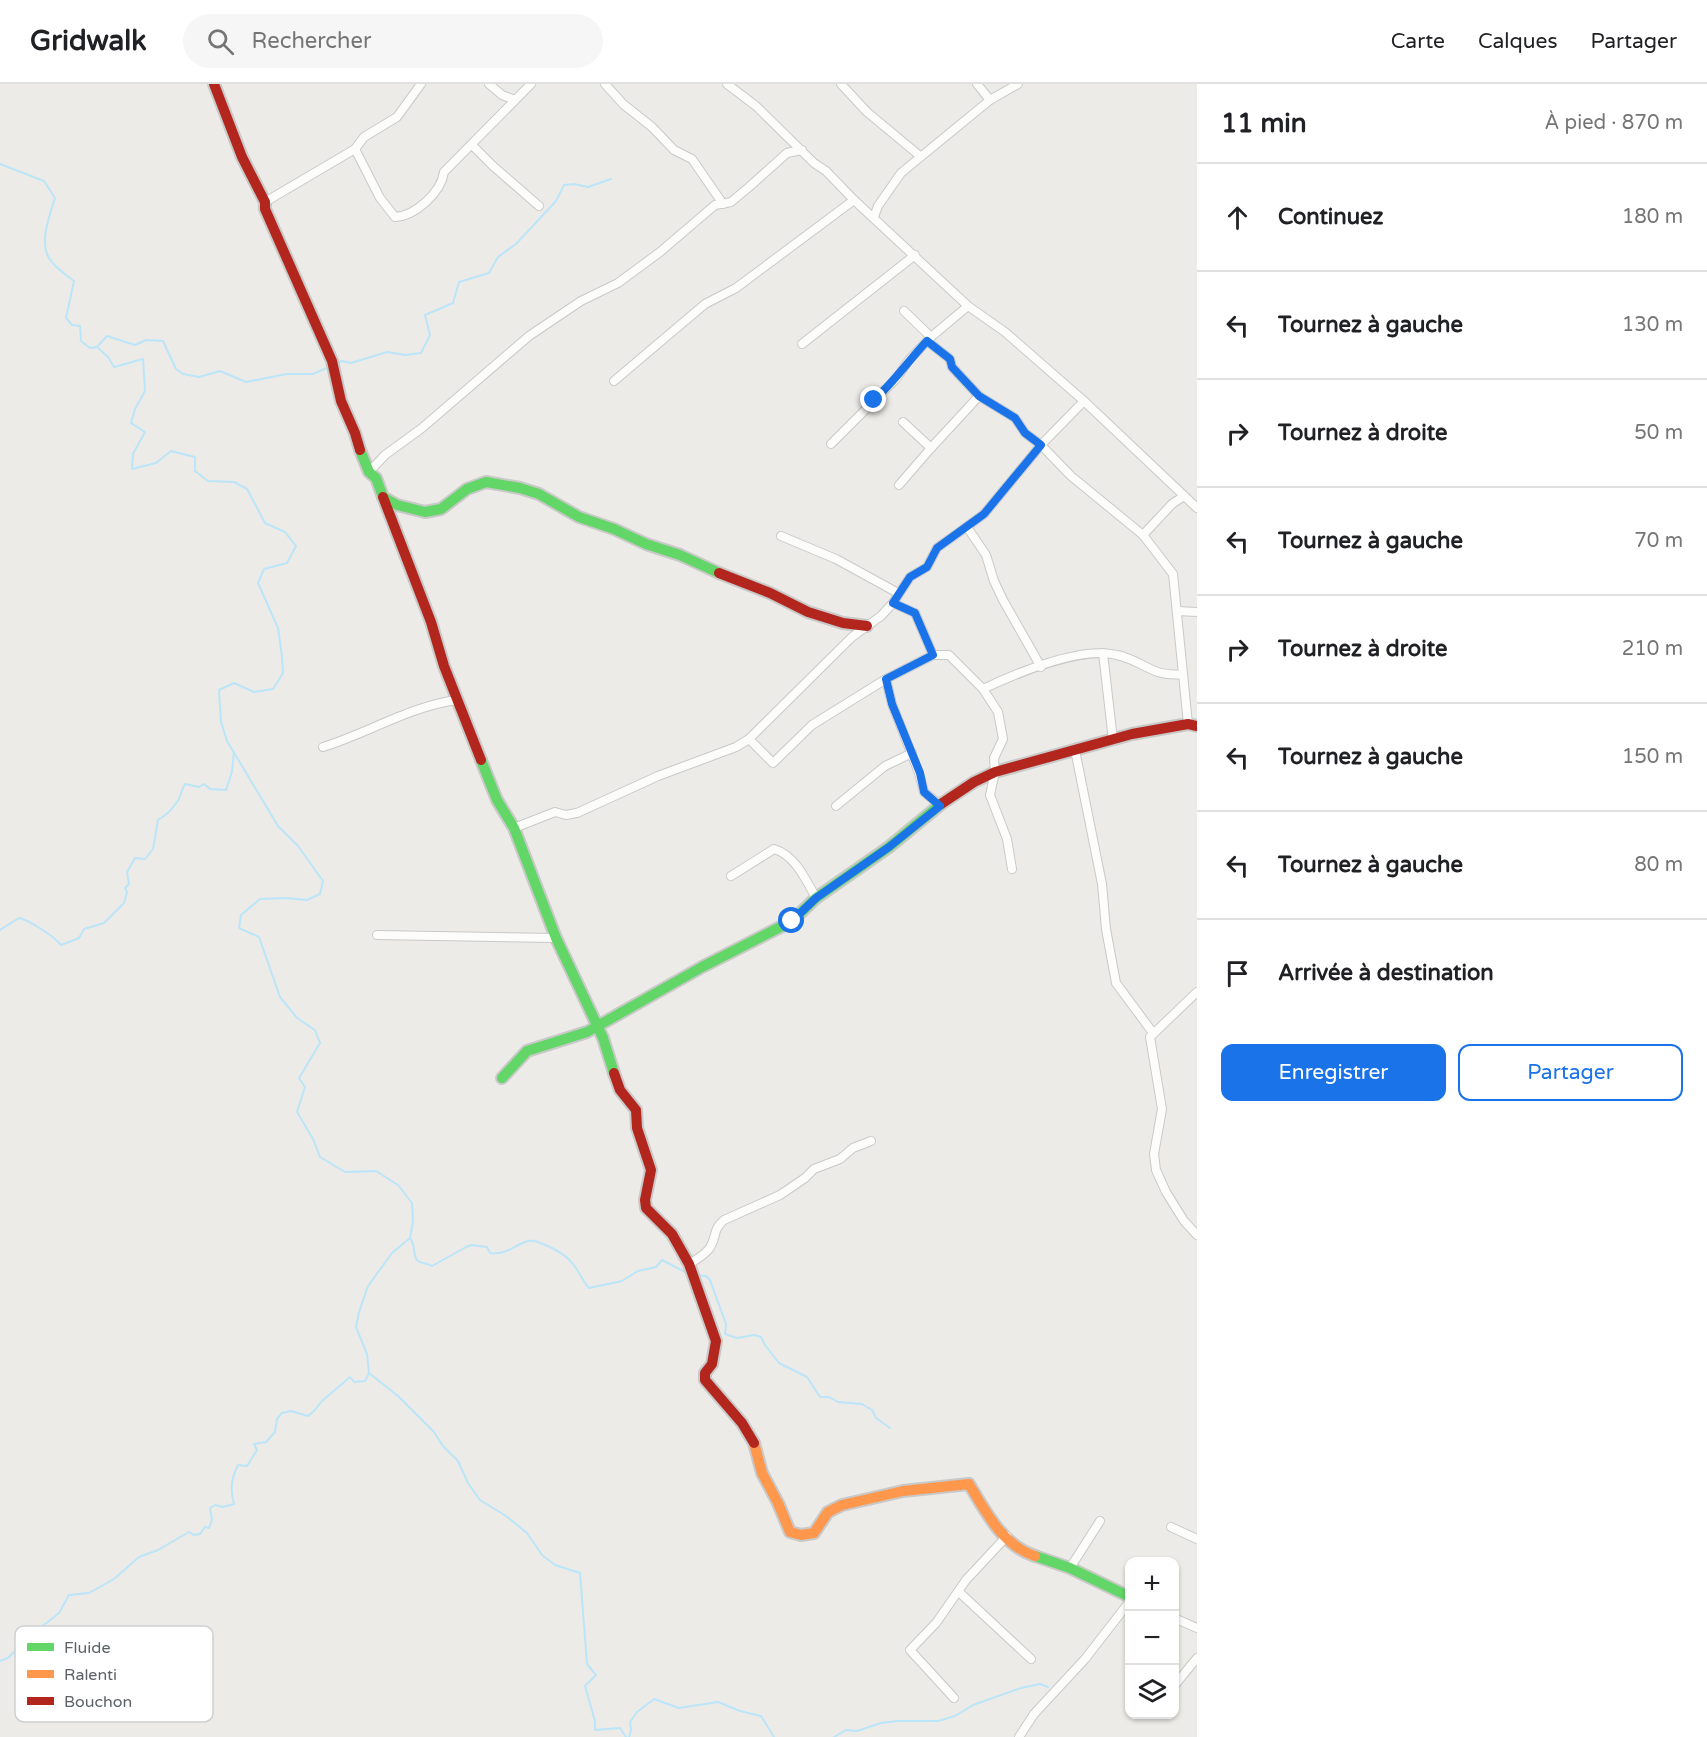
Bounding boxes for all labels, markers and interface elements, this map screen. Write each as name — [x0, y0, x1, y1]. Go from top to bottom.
search box — [183, 14, 603, 68]
text: Gridwalk — [30, 24, 147, 58]
icon: search — [204, 25, 237, 58]
text: Rechercher — [252, 28, 371, 54]
text: Carte — [1391, 29, 1445, 54]
text: Calques — [1478, 29, 1558, 54]
text: Partager — [1591, 29, 1677, 54]
text: 11 min — [1221, 108, 1307, 139]
text: À pied · 870 m — [1545, 111, 1683, 135]
icon: ahead — [1221, 201, 1254, 234]
text: Continuez — [1278, 204, 1383, 230]
text: 180 m — [1622, 205, 1683, 229]
icon: left — [1221, 309, 1254, 342]
text: Tournez à gauche — [1278, 312, 1463, 338]
text: 130 m — [1622, 313, 1683, 337]
route end — [860, 386, 886, 412]
icon: right — [1221, 417, 1254, 450]
text: Tournez à droite — [1278, 420, 1447, 446]
text: 50 m — [1634, 421, 1683, 445]
icon: left — [1221, 525, 1254, 558]
text: Tournez à gauche — [1278, 528, 1463, 554]
text: 70 m — [1634, 529, 1683, 553]
icon: right — [1221, 633, 1254, 666]
text: Tournez à droite — [1278, 636, 1447, 662]
text: 210 m — [1622, 637, 1683, 661]
icon: left — [1221, 741, 1254, 774]
text: Tournez à gauche — [1278, 744, 1463, 770]
text: 150 m — [1622, 745, 1683, 769]
icon: left — [1221, 849, 1254, 882]
text: Tournez à gauche — [1278, 852, 1463, 878]
text: 80 m — [1634, 853, 1683, 877]
route start — [778, 907, 804, 933]
icon: arrive — [1221, 957, 1254, 990]
text: Arrivée à destination — [1278, 960, 1494, 986]
button: Enregistrer — [1221, 1044, 1446, 1101]
button: Partager — [1458, 1044, 1683, 1101]
map controls — [1125, 1557, 1179, 1719]
button: + — [1125, 1557, 1179, 1611]
button: − — [1125, 1611, 1179, 1665]
legend — [15, 1626, 213, 1722]
text: Fluide — [64, 1638, 110, 1658]
text: Ralenti — [64, 1665, 117, 1685]
button: layers — [1125, 1665, 1179, 1719]
text: Bouchon — [64, 1692, 132, 1712]

